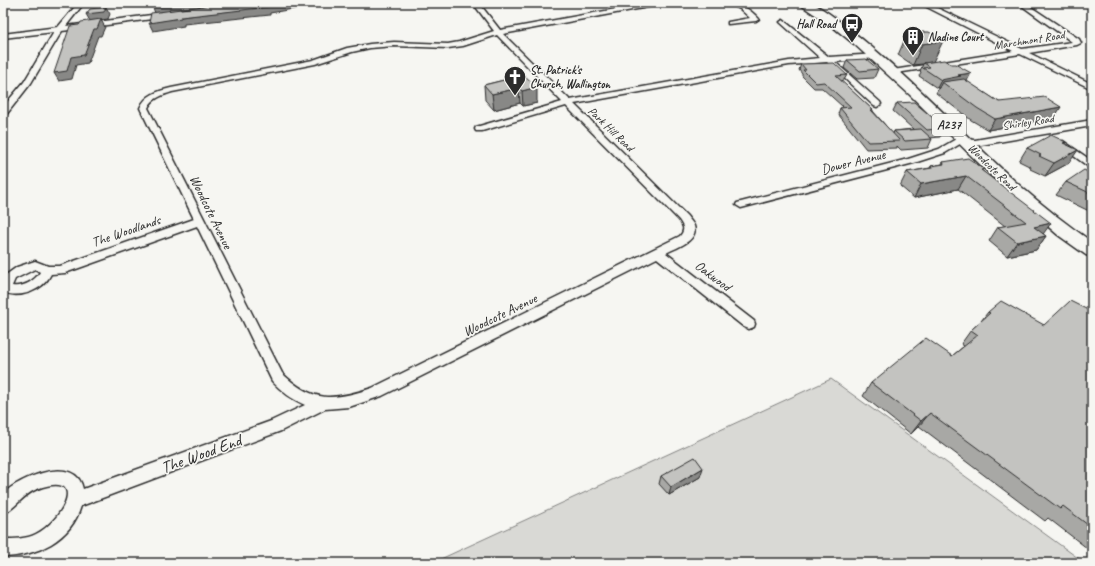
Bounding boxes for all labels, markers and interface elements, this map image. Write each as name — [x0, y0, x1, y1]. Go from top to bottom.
bus stop icon: Hall Road — [839, 11, 865, 44]
place label: Hall Road — [796, 16, 838, 32]
building icon: Nadine Court — [900, 24, 926, 57]
street label: Marchmont Road — [992, 26, 1068, 54]
place label: Nadine Court — [928, 29, 985, 45]
place label: St. Patrick's Church, Wallington — [530, 62, 612, 92]
church icon: St. Patrick's Church, Wallington — [502, 64, 528, 97]
street label: Park Hill Road — [585, 103, 639, 156]
street label: Shirley Road — [1001, 110, 1057, 134]
road number: A237 — [932, 114, 966, 136]
street label: Woodcote Road — [964, 140, 1021, 196]
street label: Dower Avenue — [819, 145, 888, 178]
street label: Woodcote Avenue — [186, 172, 237, 253]
street label: The Woodlands — [89, 211, 164, 251]
street label: Oakwood — [692, 257, 736, 297]
street label: Woodcote Avenue — [460, 289, 541, 340]
street label: The Wood End — [158, 429, 246, 478]

